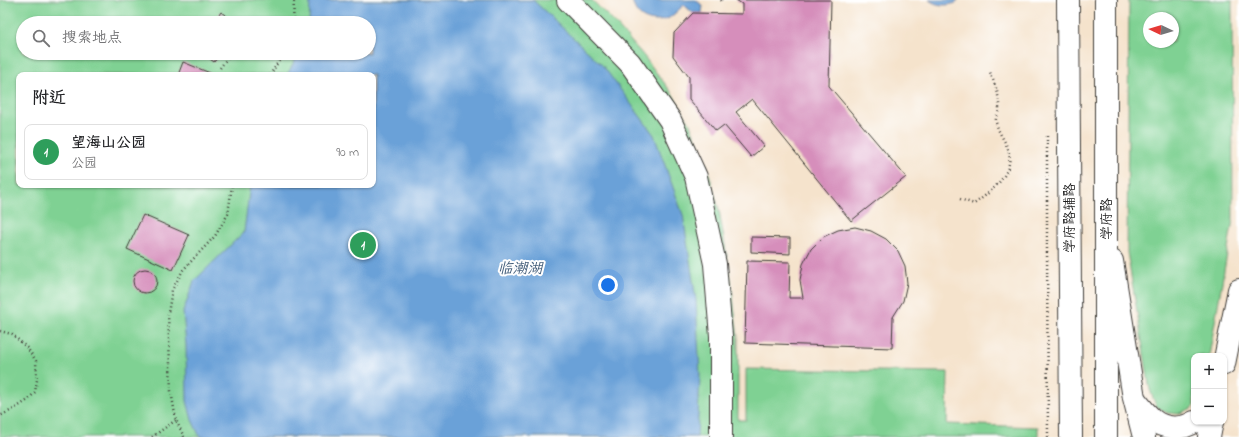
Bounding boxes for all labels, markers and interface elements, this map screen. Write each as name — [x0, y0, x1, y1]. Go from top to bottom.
north arrow — [1143, 12, 1179, 48]
search box — [16, 16, 376, 60]
icon: search — [30, 27, 52, 49]
text: 搜索地点 — [62, 27, 122, 49]
text: 附近 — [32, 86, 66, 111]
text: 望海山公园 — [71, 132, 146, 154]
text: 1 — [44, 143, 48, 162]
text: 90 m — [336, 143, 359, 162]
text: 公园 — [71, 154, 97, 173]
street label: 学府路辅路 — [1060, 183, 1081, 253]
street label: 学府路 — [1097, 198, 1118, 240]
pin: 1 — [350, 230, 376, 260]
water label: 临潮湖 — [497, 258, 544, 280]
your location — [598, 275, 618, 295]
map controls — [1191, 353, 1227, 425]
button: + — [1191, 353, 1227, 389]
button: − — [1191, 389, 1227, 425]

